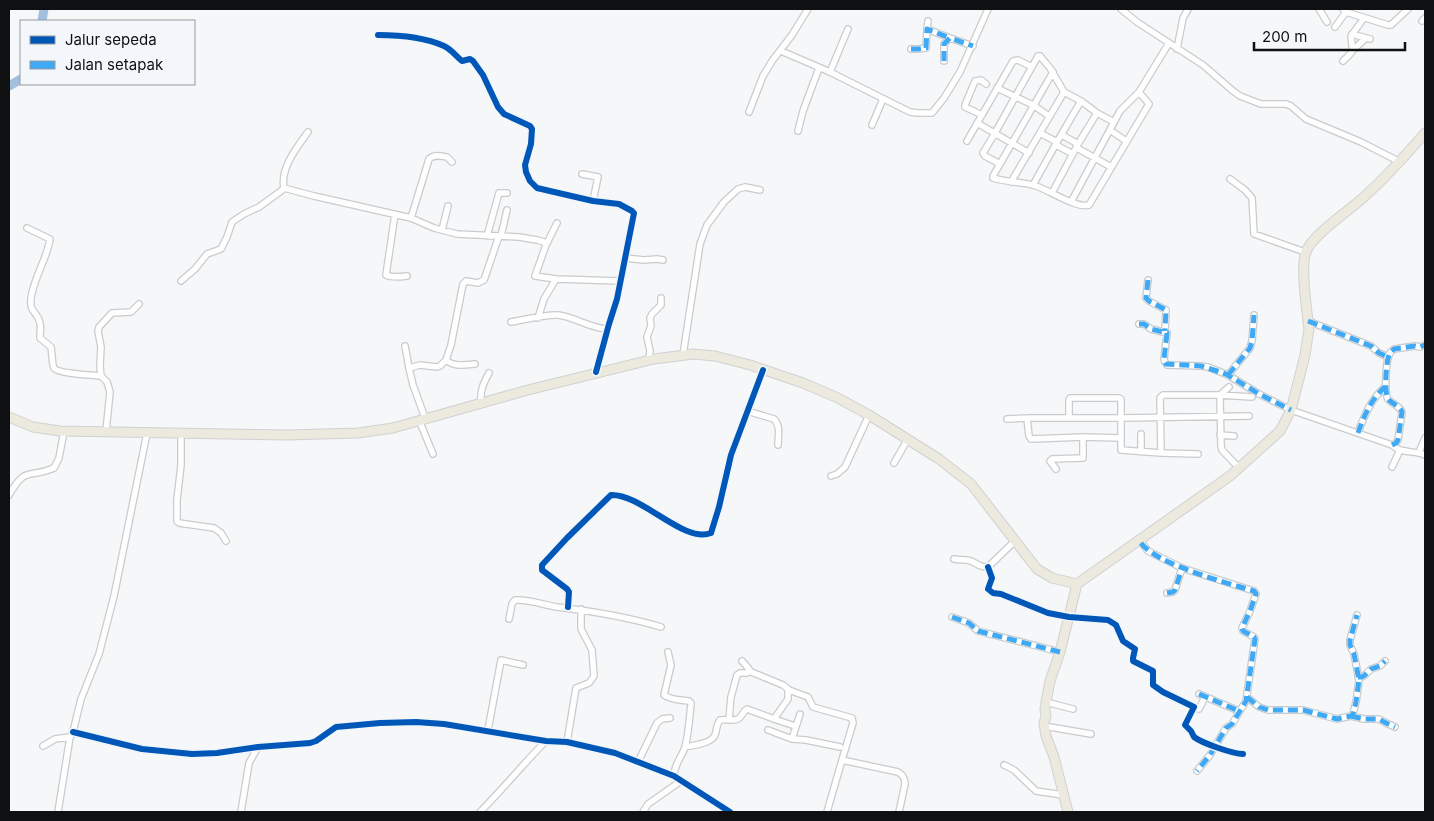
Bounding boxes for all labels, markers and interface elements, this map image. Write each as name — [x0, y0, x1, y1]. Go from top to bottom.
legend — [20, 20, 195, 85]
scale bar — [1254, 20, 1405, 52]
text: 200 m — [1262, 27, 1307, 46]
text: Jalur sepeda — [65, 30, 157, 49]
text: Jalan setapak — [65, 55, 164, 74]

